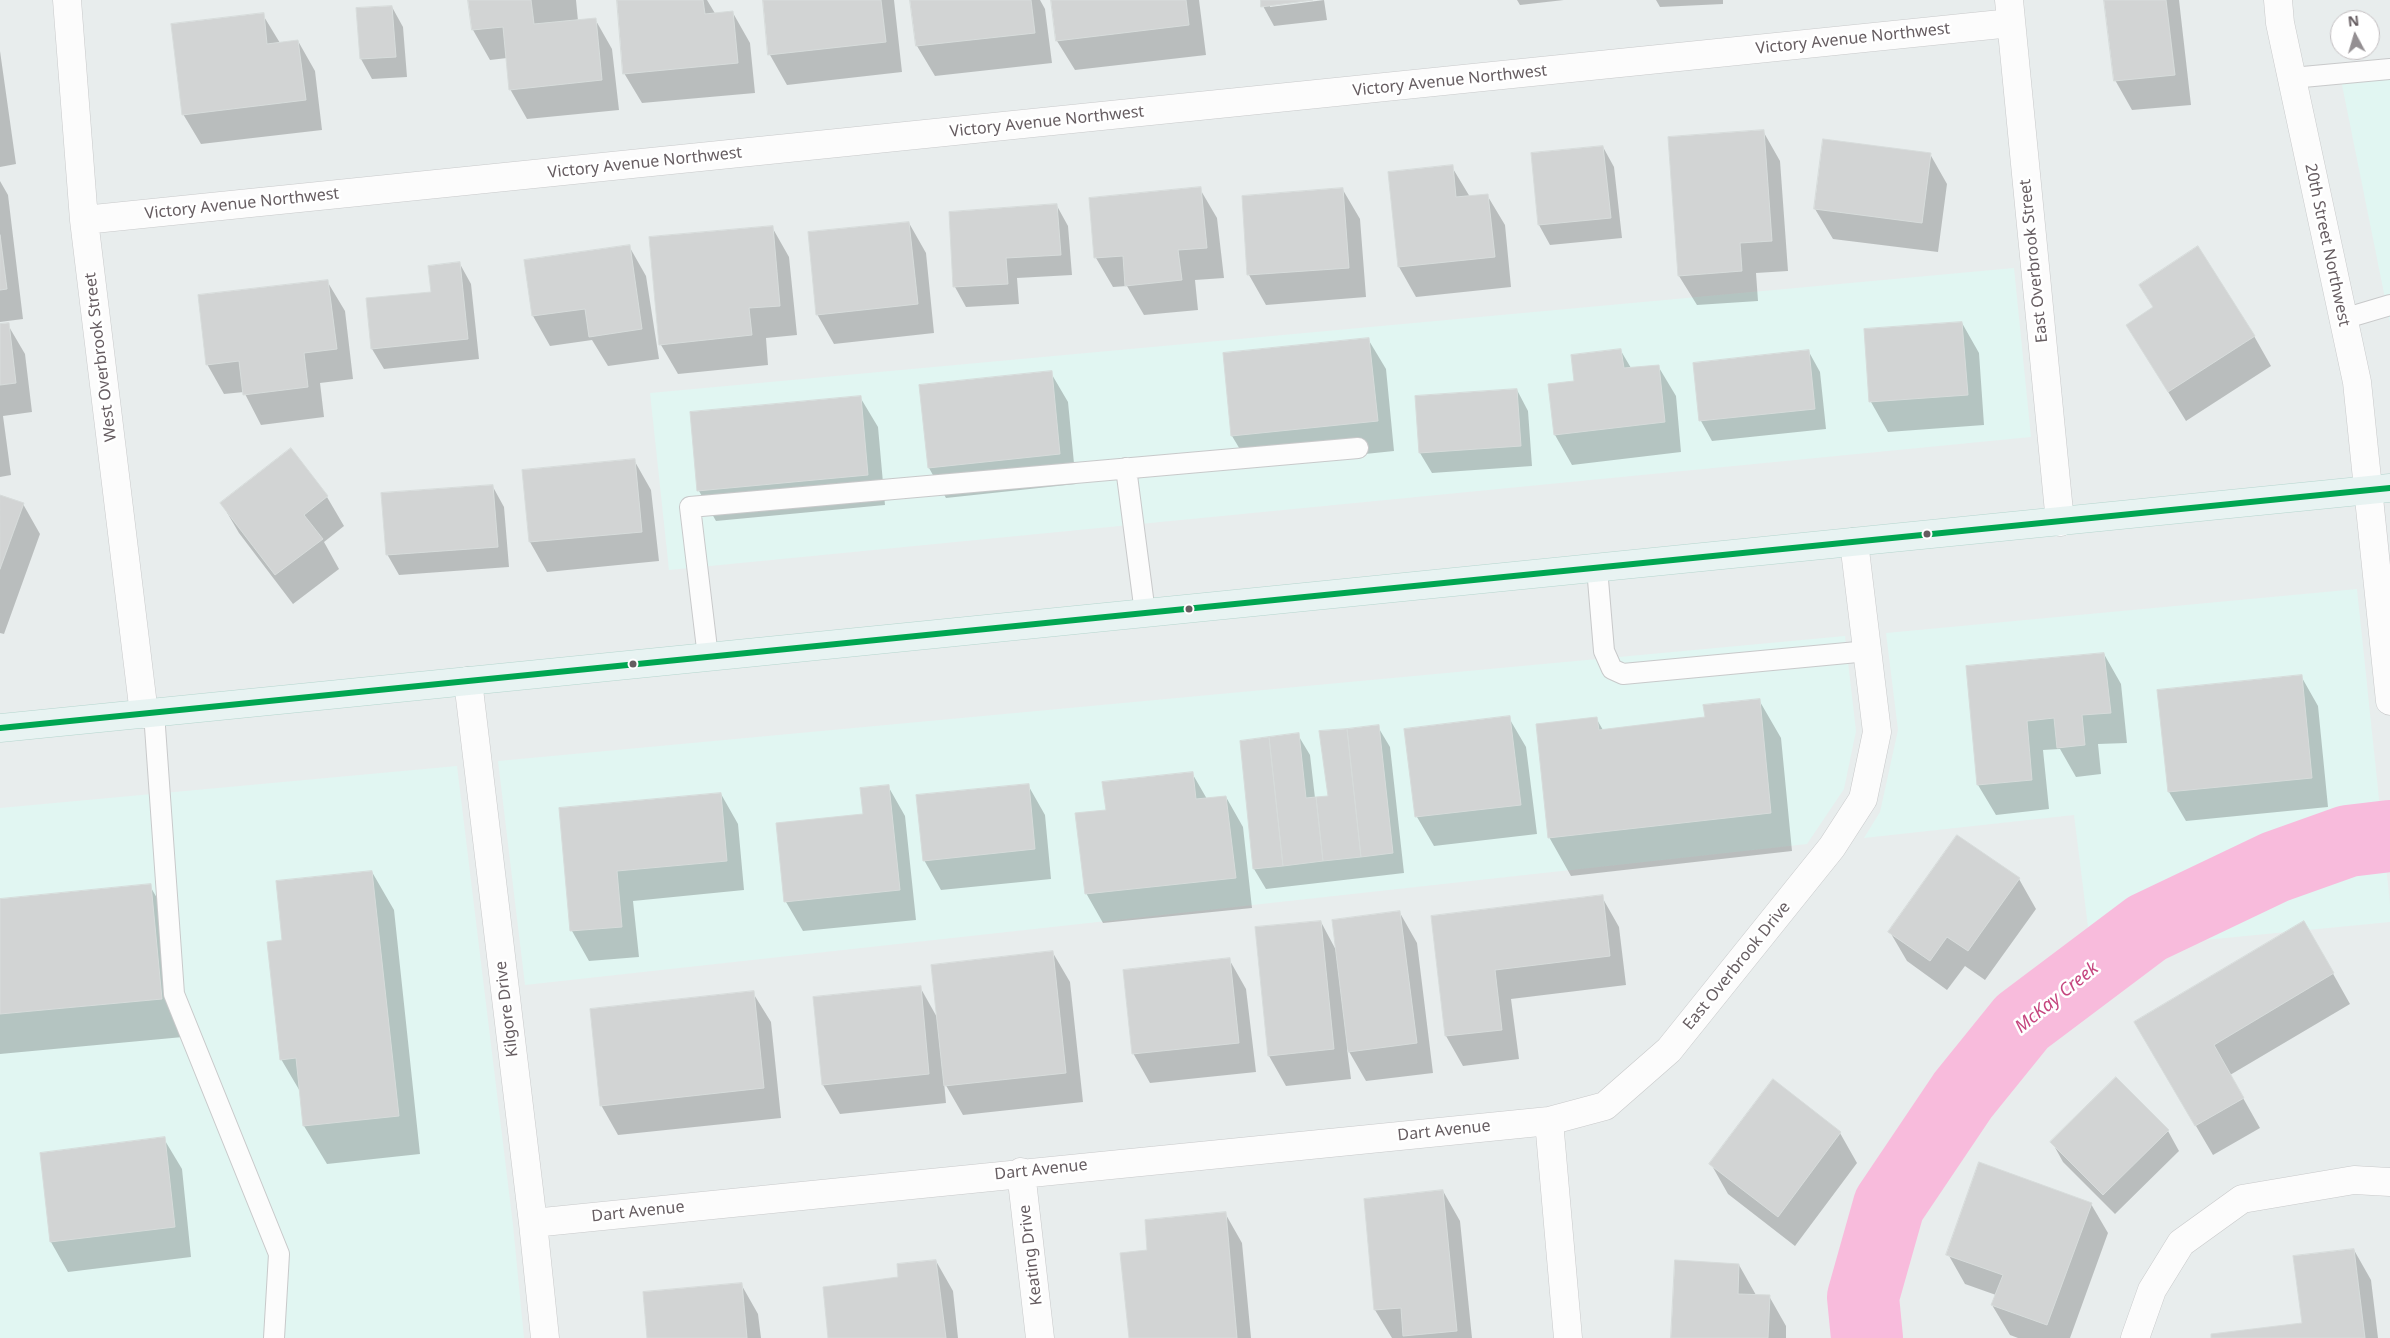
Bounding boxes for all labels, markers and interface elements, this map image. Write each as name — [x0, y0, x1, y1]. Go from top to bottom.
north arrow — [2330, 10, 2380, 60]
text: N — [2347, 11, 2360, 31]
street label: Victory Avenue Northwest — [1755, 19, 1951, 59]
street label: Victory Avenue Northwest — [1352, 61, 1548, 101]
street label: Victory Avenue Northwest — [949, 102, 1145, 142]
street label: Victory Avenue Northwest — [547, 143, 743, 183]
street label: 20th Street Northwest — [2300, 162, 2354, 328]
street label: East Overbrook Street — [2016, 178, 2052, 344]
street label: Victory Avenue Northwest — [144, 184, 340, 224]
street label: West Overbrook Street — [81, 271, 121, 443]
unlabelled marker — [1922, 529, 1932, 539]
unlabelled marker — [1184, 604, 1194, 614]
unlabelled marker — [628, 659, 638, 669]
street label: East Overbrook Drive — [1679, 898, 1795, 1034]
water label: McKay Creek — [2011, 958, 2103, 1038]
street label: Kilgore Drive — [492, 960, 522, 1058]
street label: Dart Avenue — [1397, 1117, 1491, 1145]
street label: Dart Avenue — [994, 1156, 1088, 1184]
street label: Dart Avenue — [591, 1198, 685, 1226]
street label: Keating Drive — [1015, 1204, 1047, 1306]

